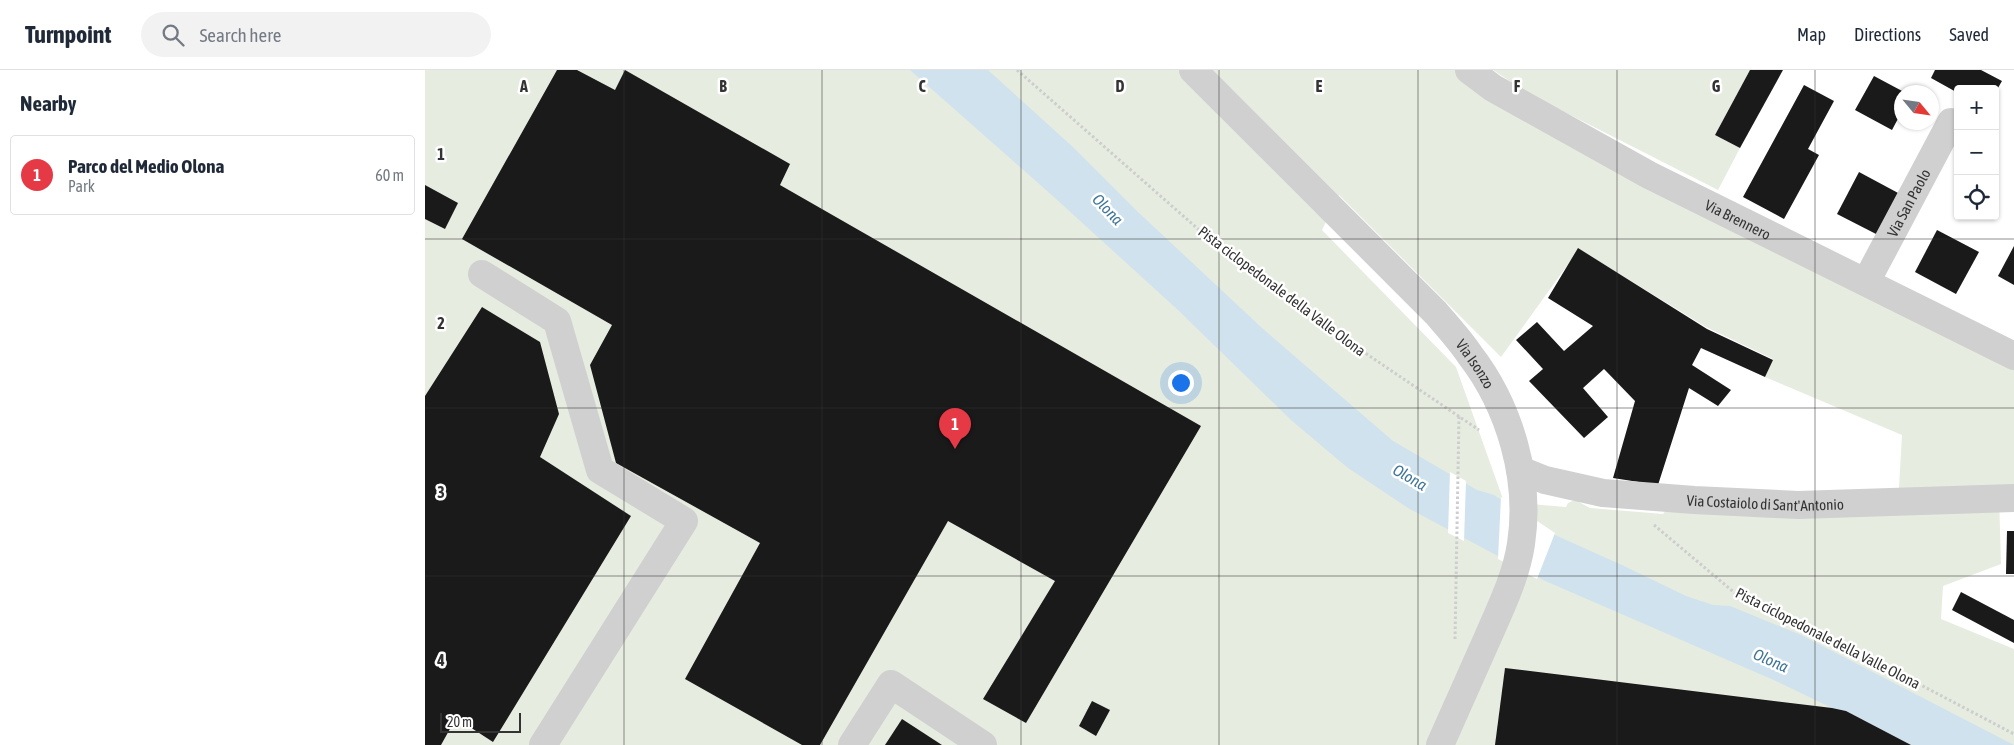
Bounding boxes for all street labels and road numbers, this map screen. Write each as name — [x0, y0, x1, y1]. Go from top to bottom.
street label: Via San Paolo — [1883, 166, 1933, 239]
street label: Via Brennero — [1702, 196, 1774, 243]
street label: Pista ciclopedonale della Valle Olona — [1195, 223, 1369, 359]
street label: Via Isonzo — [1453, 336, 1498, 391]
street label: Via Costaiolo di Sant'Antonio — [1686, 491, 1844, 514]
street label: Pista ciclopedonale della Valle Olona — [1733, 583, 1923, 693]

